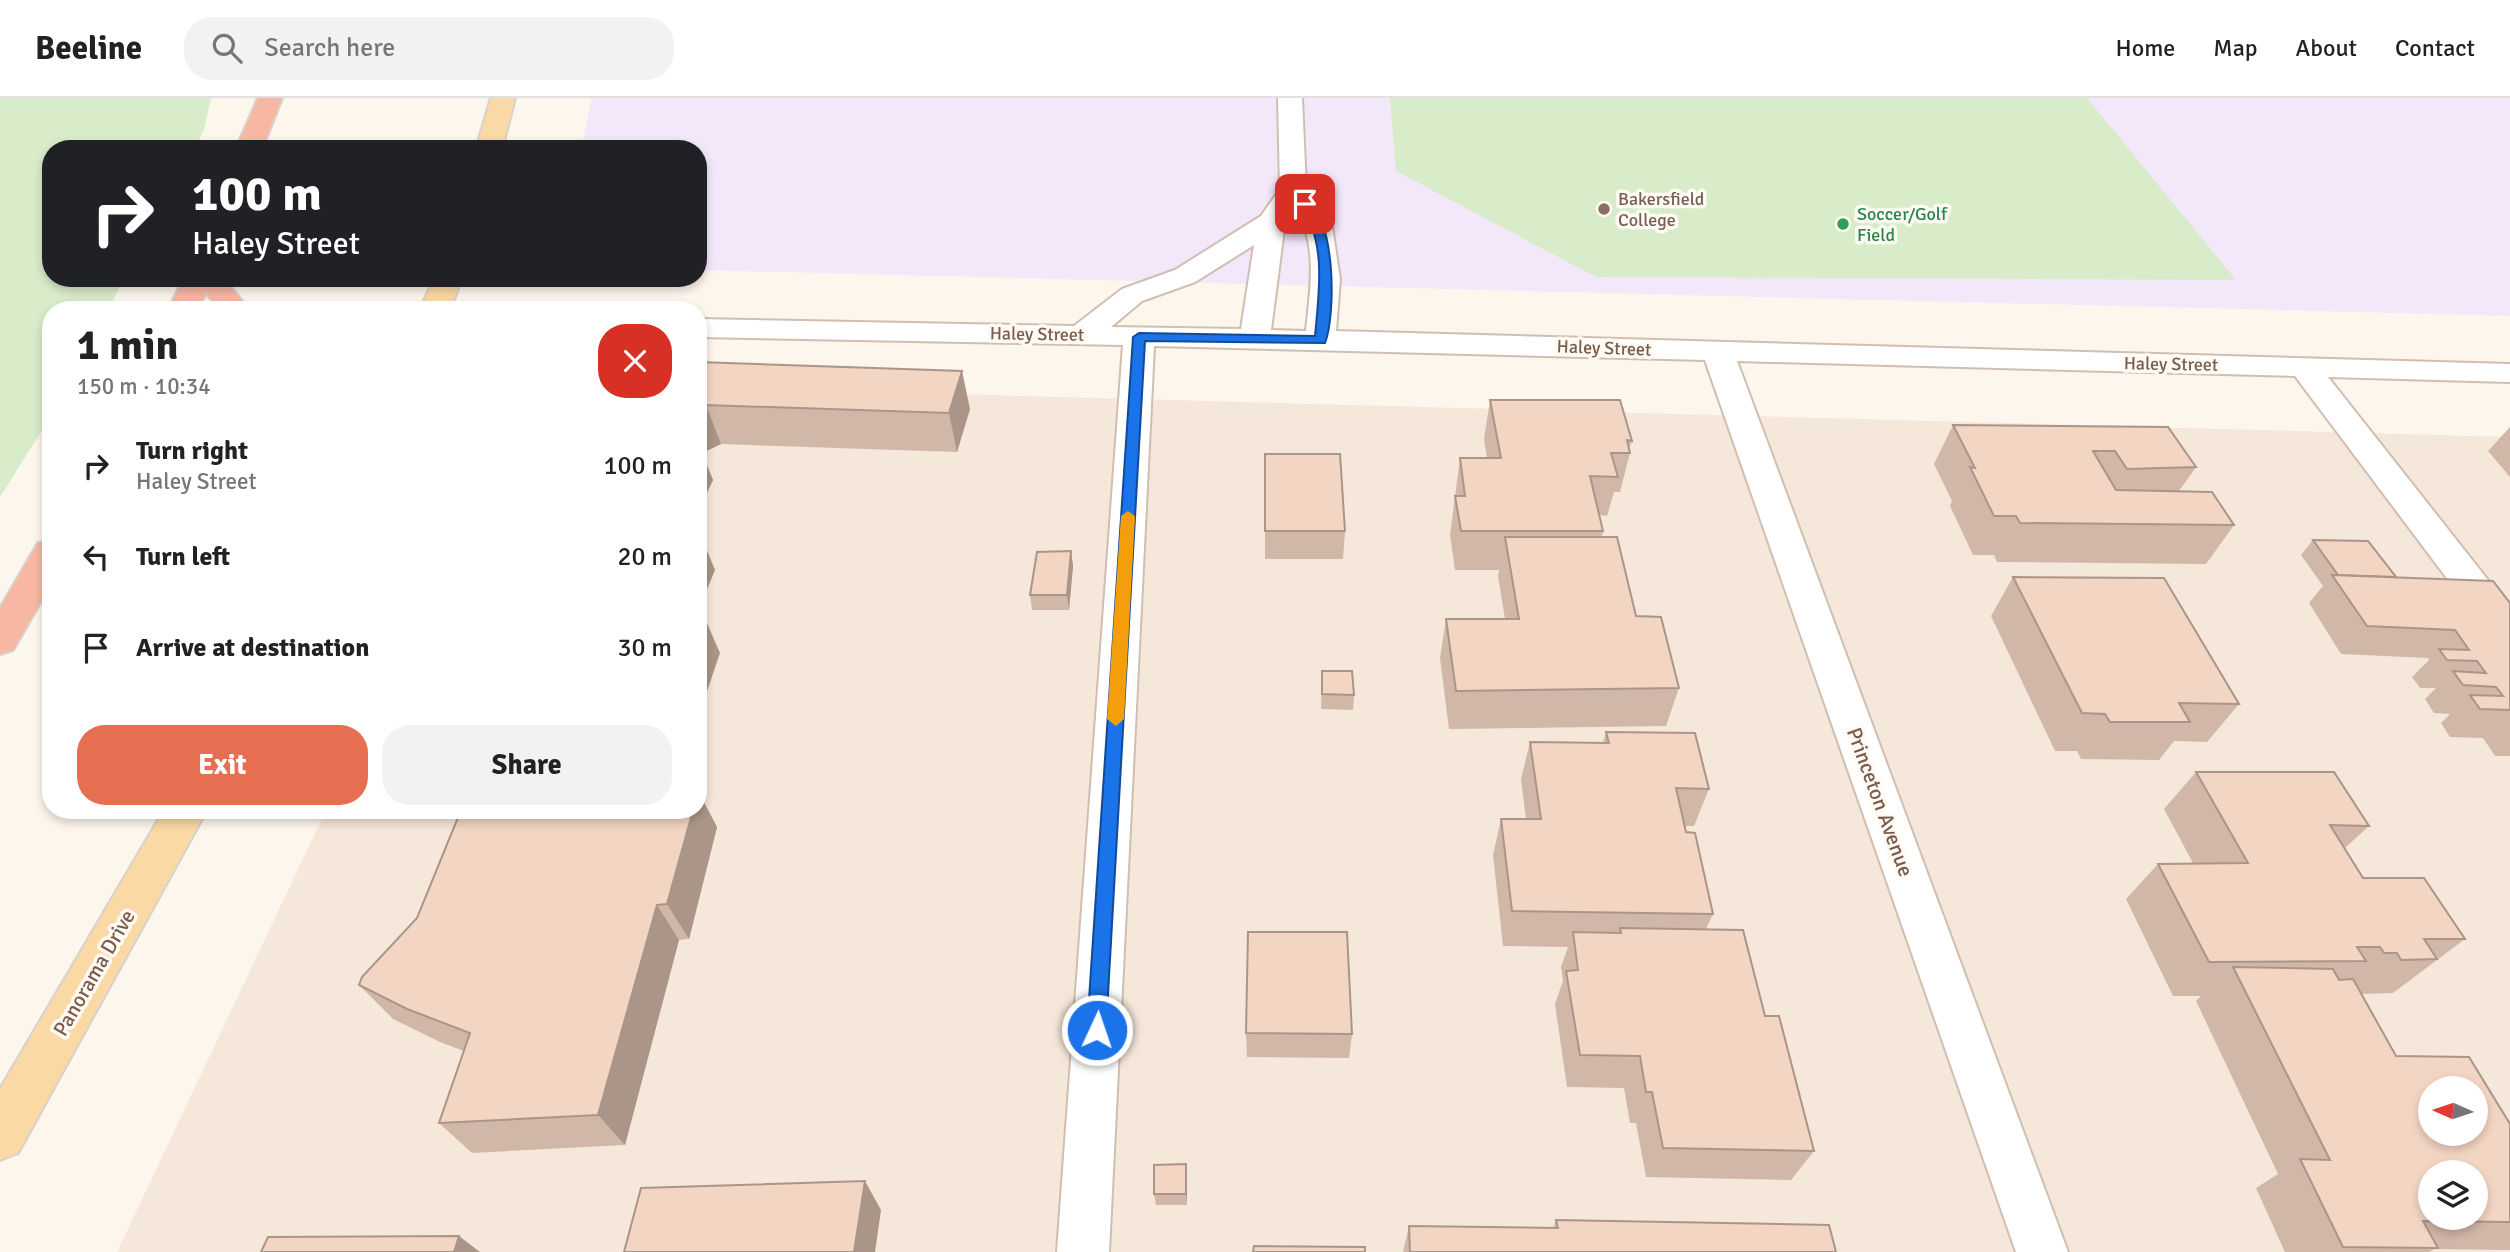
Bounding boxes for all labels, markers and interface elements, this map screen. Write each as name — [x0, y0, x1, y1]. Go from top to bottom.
search box — [184, 17, 674, 80]
text: Beeline — [35, 28, 142, 69]
icon: search — [208, 29, 246, 67]
text: Search here — [264, 32, 395, 64]
text: Home — [2115, 33, 2175, 63]
text: Map — [2213, 33, 2258, 63]
text: About — [2296, 33, 2357, 63]
text: Contact — [2395, 33, 2475, 63]
text: 100 m — [192, 164, 322, 224]
icon: right — [77, 168, 168, 259]
pin — [1275, 174, 1335, 234]
icon: arrive — [1286, 185, 1324, 223]
place label: Bakersfield College — [1618, 188, 1704, 231]
marker: Bakersfield College — [1596, 201, 1612, 217]
place label: Soccer/Golf Field — [1857, 203, 1948, 246]
marker: Soccer/Golf Field — [1835, 216, 1851, 232]
text: Haley Street — [192, 224, 360, 263]
text: 1 min — [77, 320, 178, 371]
street label: Haley Street — [990, 322, 1084, 346]
button: close — [598, 324, 672, 398]
street label: Haley Street — [1556, 335, 1652, 361]
street label: Haley Street — [2124, 352, 2218, 376]
text: 150 m · 10:34 — [77, 372, 211, 401]
text: Turn right — [136, 435, 248, 467]
icon: right — [77, 447, 115, 485]
text: 100 m — [603, 450, 672, 482]
text: Haley Street — [136, 467, 257, 496]
icon: left — [77, 538, 115, 576]
text: Turn left — [136, 541, 230, 573]
text: 20 m — [617, 541, 672, 573]
icon: arrive — [77, 629, 115, 667]
text: Arrive at destination — [136, 632, 369, 664]
text: 30 m — [617, 632, 672, 664]
street label: Princeton Avenue — [1841, 724, 1919, 880]
button: Exit — [77, 725, 368, 805]
button: Share — [382, 725, 672, 805]
street label: Panorama Drive — [47, 905, 141, 1041]
position arrow — [1060, 993, 1134, 1067]
north arrow — [2418, 1076, 2488, 1146]
map controls — [2418, 1076, 2488, 1230]
button: layers — [2418, 1160, 2488, 1230]

